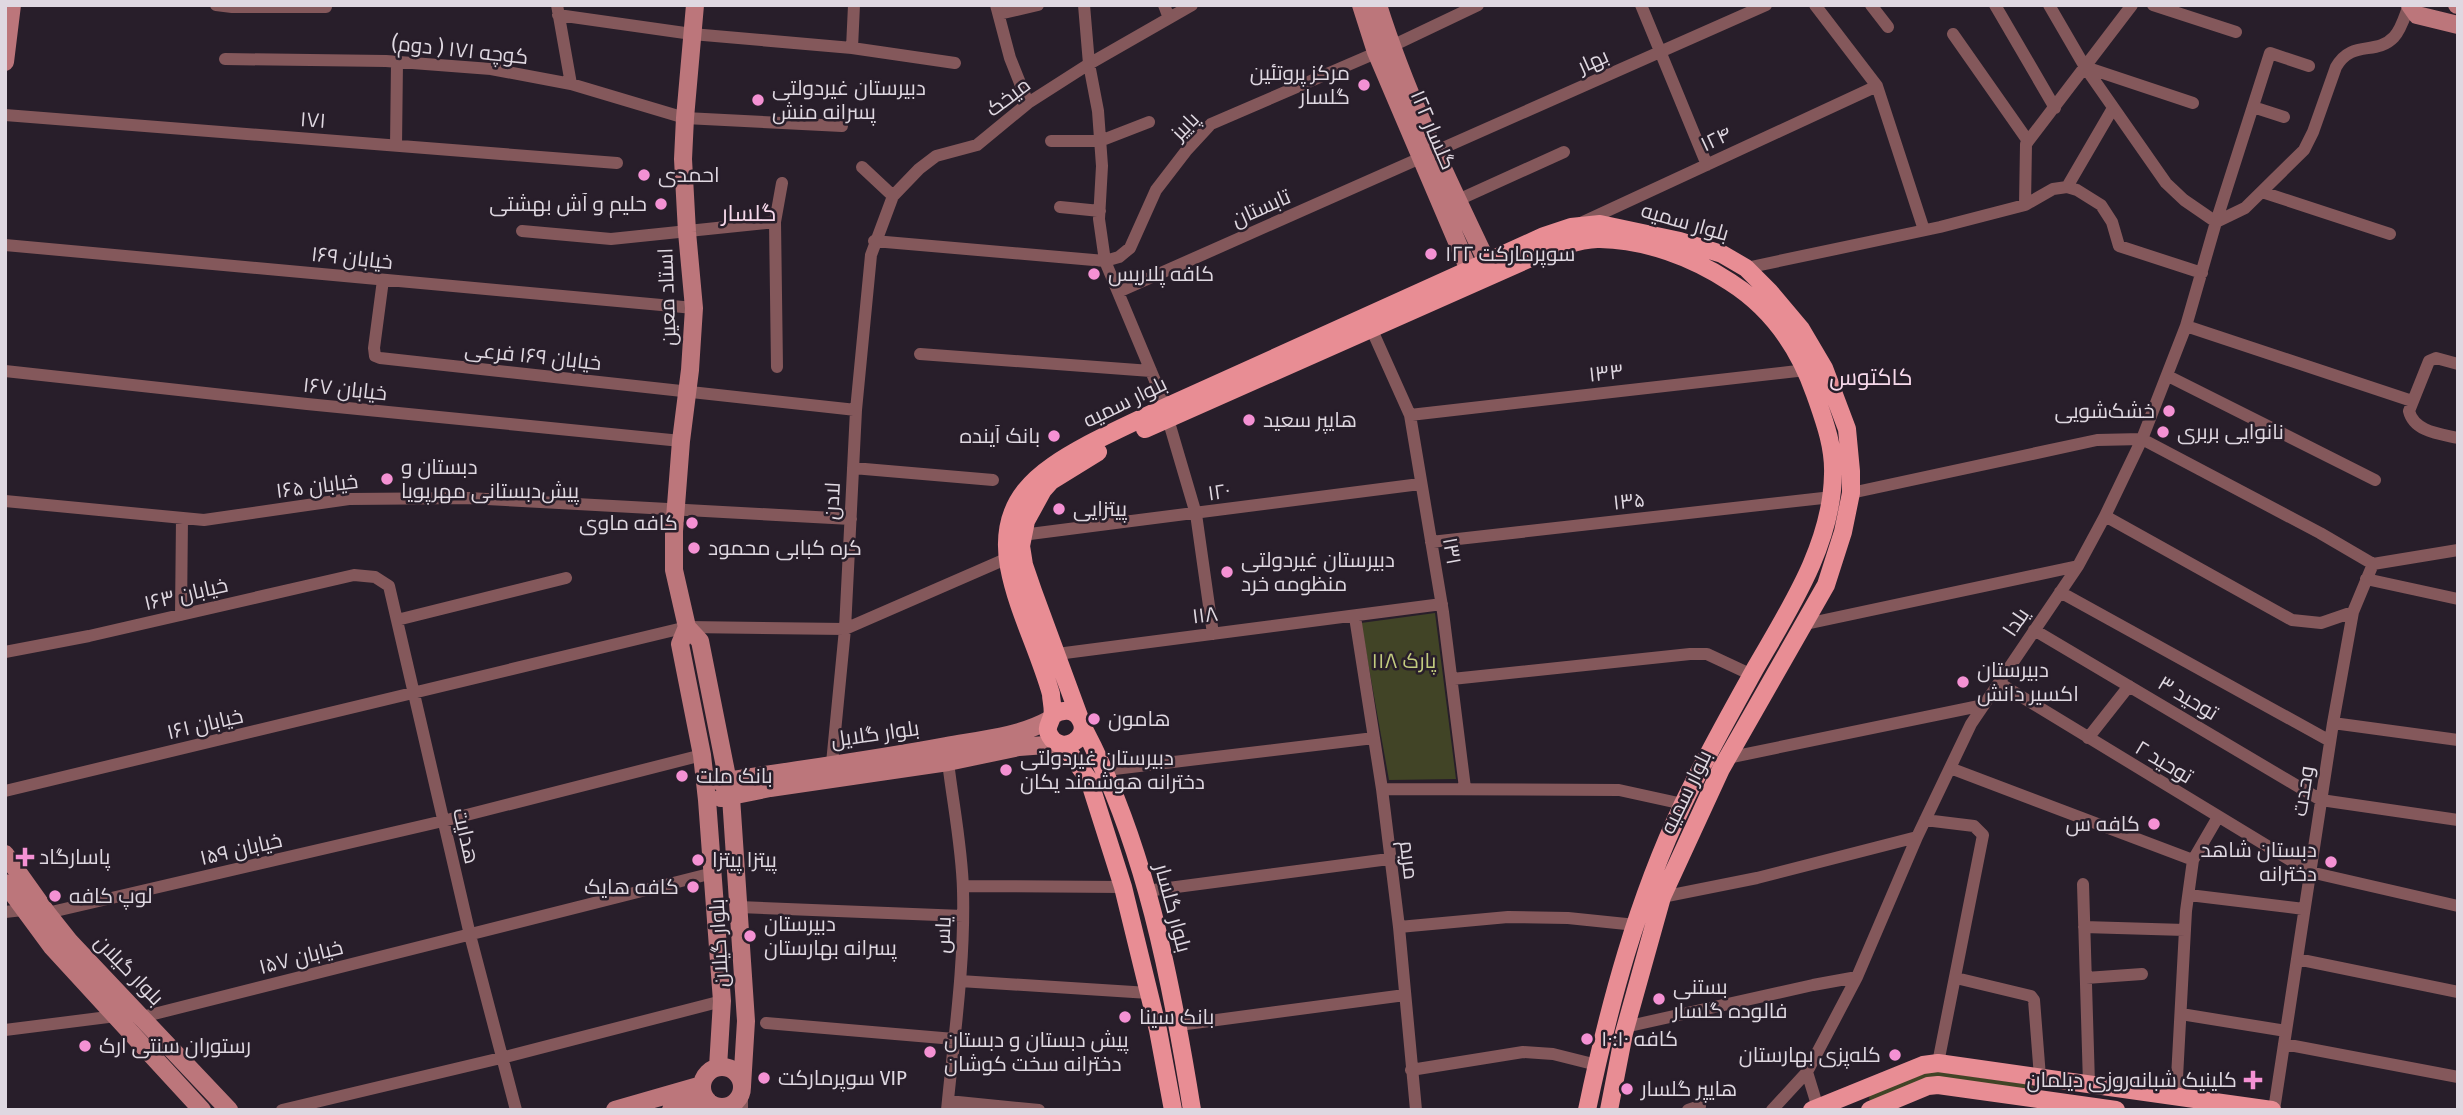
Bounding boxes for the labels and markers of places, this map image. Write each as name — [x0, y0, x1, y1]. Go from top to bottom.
place label: مرکز پروتئین گلسار — [1250, 60, 1350, 110]
place label: دبیرستان غیردولتی پسرانه منش — [772, 75, 926, 126]
marker: مرکز پروتئین گلسار — [1356, 77, 1372, 93]
marker: دبیرستان غیردولتی پسرانه منش — [750, 92, 766, 108]
place label: احمدی — [658, 162, 720, 188]
marker: احمدی — [636, 167, 652, 183]
place label: حلیم و آش بهشتی — [489, 191, 647, 218]
marker: حلیم و آش بهشتی — [653, 196, 669, 212]
place label: سوپرمارکت ۱۲۲ — [1445, 241, 1575, 268]
marker: سوپرمارکت ۱۲۲ — [1423, 246, 1439, 262]
place label: کافه پلاریس — [1108, 261, 1214, 288]
marker: کافه پلاریس — [1086, 266, 1102, 282]
place label: خشک‌شویی — [2054, 398, 2155, 424]
marker: خشک‌شویی — [2161, 403, 2177, 419]
place label: هایپر سعید — [1263, 407, 1357, 434]
marker: هایپر سعید — [1241, 412, 1257, 428]
place label: نانوایی بربری — [2177, 419, 2284, 445]
place label: بانک آینده — [960, 423, 1040, 449]
marker: نانوایی بربری — [2155, 424, 2171, 440]
marker: بانک آینده — [1046, 428, 1062, 444]
place label: دبستان و پیش‌دبستانی مهرپویا — [401, 454, 580, 505]
marker: دبستان و پیش‌دبستانی مهرپویا — [379, 471, 395, 487]
place label: پیتزایی — [1073, 496, 1127, 523]
marker: پیتزایی — [1051, 501, 1067, 517]
place label: کافه ماوی — [579, 510, 678, 536]
marker: کافه ماوی — [684, 515, 700, 531]
place label: کره کبابی محمود — [708, 535, 862, 561]
marker: کره کبابی محمود — [686, 540, 702, 556]
place label: دبیرستان غیردولتی منظومه خرد — [1241, 547, 1395, 597]
marker: دبیرستان غیردولتی منظومه خرد — [1219, 564, 1235, 580]
place label: دبیرستان اکسیر دانش — [1977, 657, 2079, 707]
marker: دبیرستان اکسیر دانش — [1955, 674, 1971, 690]
place label: هامون — [1108, 706, 1171, 732]
marker: هامون — [1086, 711, 1102, 727]
place label: دبیرستان غیردولتی دخترانه هوشمند یکان — [1020, 745, 1205, 795]
marker: دبیرستان غیردولتی دخترانه هوشمند یکان — [998, 762, 1014, 778]
place label: بانک ملت — [696, 763, 773, 789]
marker: بانک ملت — [674, 768, 690, 784]
place label: کافه س — [2065, 811, 2140, 837]
marker: کافه س — [2146, 816, 2162, 832]
place label: دبستان شاهد دخترانه — [2200, 837, 2317, 887]
place label: پاسارگاد — [39, 844, 111, 871]
place label: پیتزا پیتزا — [712, 847, 777, 874]
marker: پاسارگاد — [17, 849, 33, 865]
marker: پیتزا پیتزا — [690, 852, 706, 868]
marker: دبستان شاهد دخترانه — [2323, 854, 2339, 870]
place label: کافه هایک — [584, 874, 679, 900]
marker: کافه هایک — [685, 879, 701, 895]
place label: لوپ کافه — [69, 883, 153, 910]
marker: لوپ کافه — [47, 888, 63, 904]
place label: دبیرستان پسرانه بهارستان — [764, 911, 897, 962]
marker: دبیرستان پسرانه بهارستان — [742, 928, 758, 944]
place label: بستنی فالوده گلسار — [1672, 974, 1788, 1024]
marker: بستنی فالوده گلسار — [1651, 991, 1667, 1007]
place label: بانک سینا — [1139, 1004, 1214, 1030]
marker: بانک سینا — [1117, 1009, 1133, 1025]
place label: کافه ۱۰:۱۰ — [1601, 1026, 1678, 1052]
place label: پیش دبستان و دبستان دخترانه سخت کوشان — [944, 1027, 1129, 1077]
marker: کافه ۱۰:۱۰ — [1579, 1031, 1595, 1047]
place label: رستوران سنتی ارک — [99, 1033, 251, 1059]
marker: رستوران سنتی ارک — [77, 1038, 93, 1054]
place label: کله‌پزی بهارستان — [1739, 1042, 1881, 1069]
marker: پیش دبستان و دبستان دخترانه سخت کوشان — [922, 1044, 938, 1060]
marker: کله‌پزی بهارستان — [1887, 1047, 1903, 1063]
place label: سوپرمارکت VIP — [778, 1065, 907, 1092]
place label: کلینیک شبانه‌روزی دیلمان — [2027, 1067, 2237, 1093]
marker: سوپرمارکت VIP — [756, 1070, 772, 1086]
marker: کلینیک شبانه‌روزی دیلمان — [2243, 1070, 2263, 1090]
place label: هایپر گلسار — [1640, 1076, 1737, 1103]
marker: هایپر گلسار — [1619, 1081, 1635, 1097]

